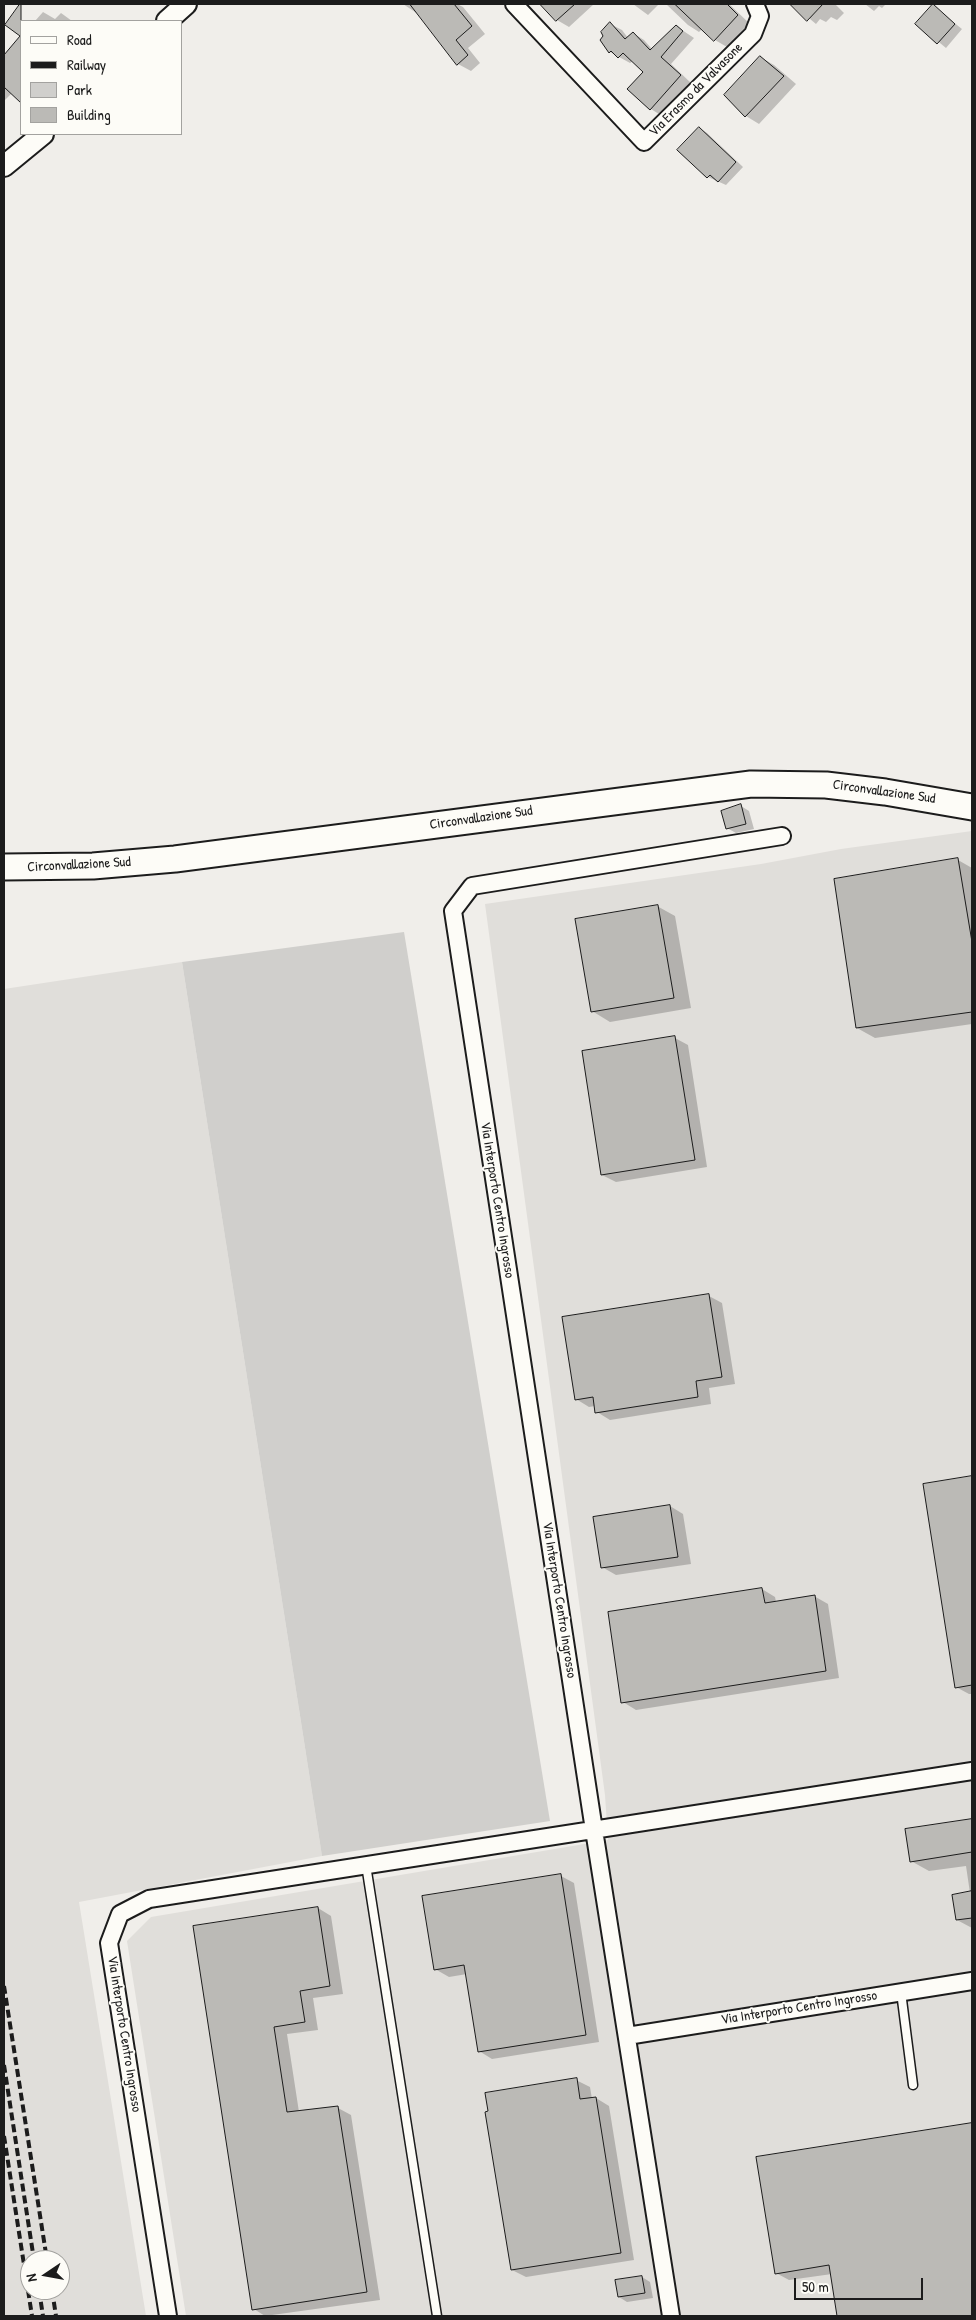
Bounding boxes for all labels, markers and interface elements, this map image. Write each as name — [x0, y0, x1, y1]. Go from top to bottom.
legend — [20, 20, 182, 135]
text: Road — [67, 29, 92, 50]
street label: Via Erasmo da Valvasone — [646, 40, 746, 140]
text: Railway — [67, 54, 106, 75]
text: Park — [67, 79, 92, 100]
text: Building — [67, 104, 111, 125]
street label: Circonvallazione Sud — [832, 776, 936, 808]
street label: Circonvallazione Sud — [429, 802, 533, 834]
street label: Circonvallazione Sud — [27, 854, 131, 876]
street label: Via Interporto Centro Ingrosso — [476, 1121, 518, 1279]
street label: Via Interporto Centro Ingrosso — [538, 1521, 580, 1679]
street label: Via Interporto Centro Ingrosso — [103, 1955, 145, 2113]
street label: Via Interporto Centro Ingrosso — [720, 1987, 878, 2029]
north arrow — [20, 2250, 70, 2300]
scale bar — [796, 2268, 925, 2300]
text: N — [21, 2272, 41, 2284]
text: 50 m — [802, 2276, 829, 2297]

